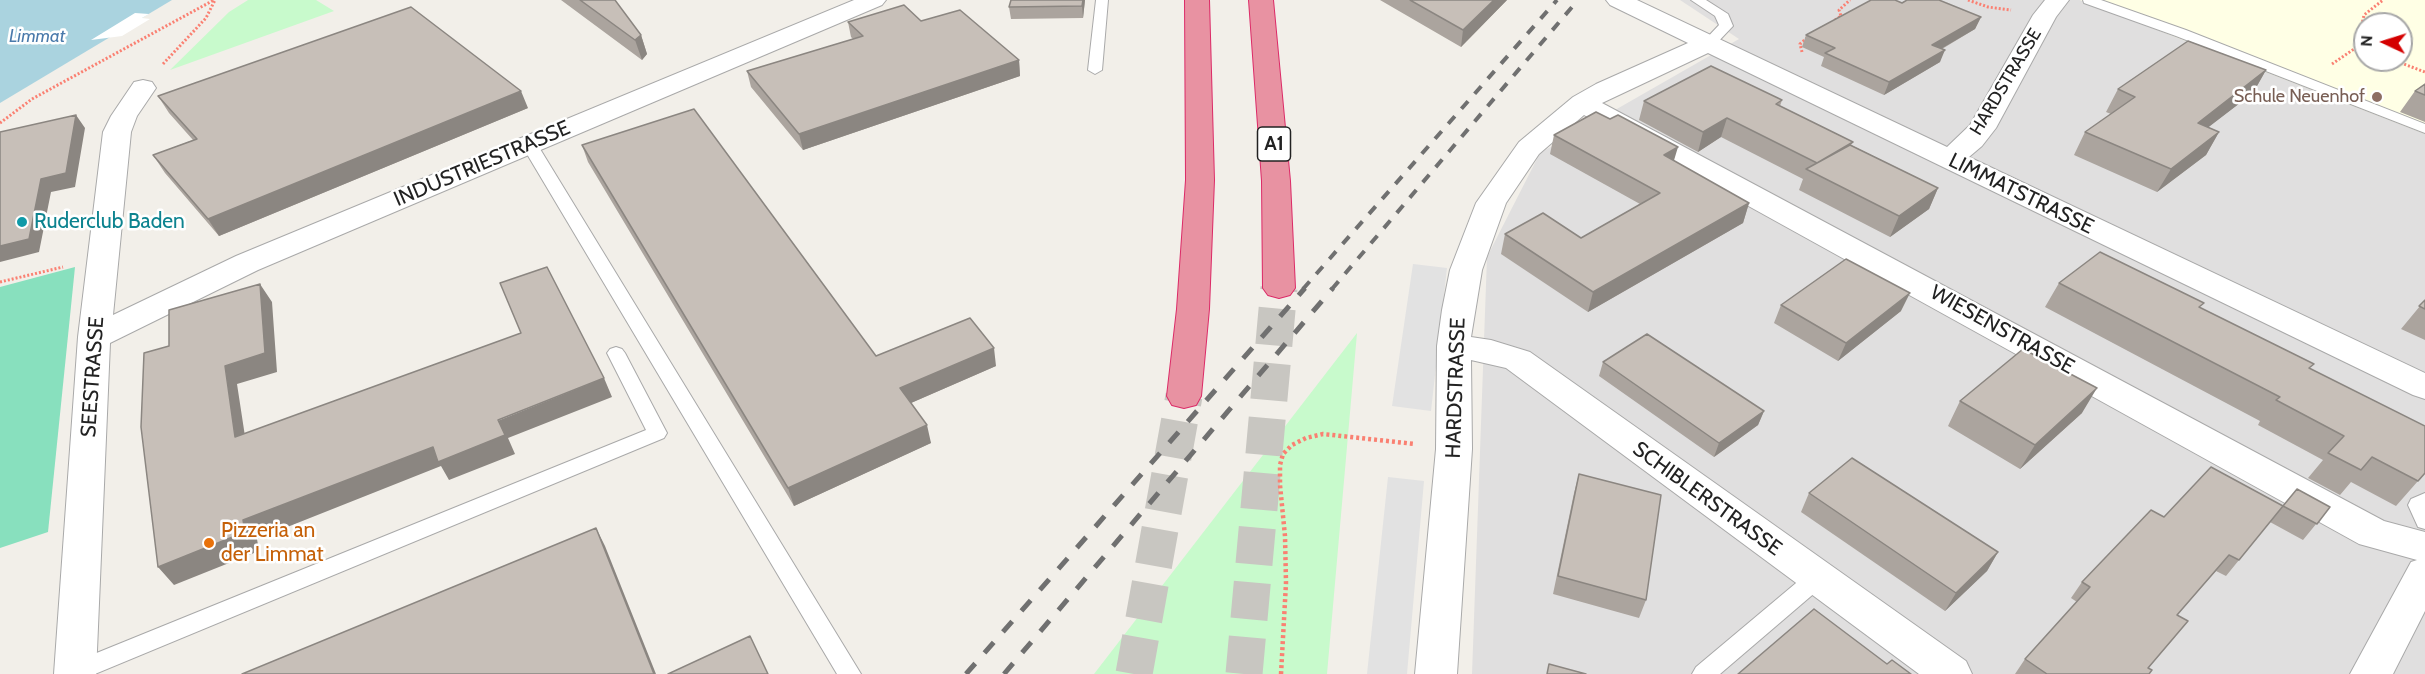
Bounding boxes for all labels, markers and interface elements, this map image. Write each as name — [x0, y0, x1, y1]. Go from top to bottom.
north arrow — [2353, 12, 2413, 72]
street label: HARDSTRASSE — [1966, 25, 2046, 139]
water label: Limmat — [9, 26, 65, 48]
text: N — [2357, 35, 2376, 47]
place label: Schule Neuenhof — [2234, 86, 2365, 108]
marker: Schule Neuenhof — [2370, 90, 2384, 104]
street label: INDUSTRIESTRASSE — [390, 115, 574, 213]
road number: A1 — [1258, 127, 1290, 161]
street label: LIMMATSTRASSE — [1944, 148, 2098, 240]
place label: Ruderclub Baden — [34, 209, 185, 235]
marker: Ruderclub Baden — [15, 215, 29, 229]
street label: WIESENSTRASSE — [1926, 280, 2078, 380]
street label: SEESTRASSE — [76, 316, 110, 438]
street label: HARDSTRASSE — [1441, 317, 1471, 459]
street label: SCHIBLERSTRASSE — [1628, 437, 1786, 561]
place label: Pizzeria an der Limmat — [221, 518, 324, 568]
marker: Pizzeria an der Limmat — [202, 536, 216, 550]

